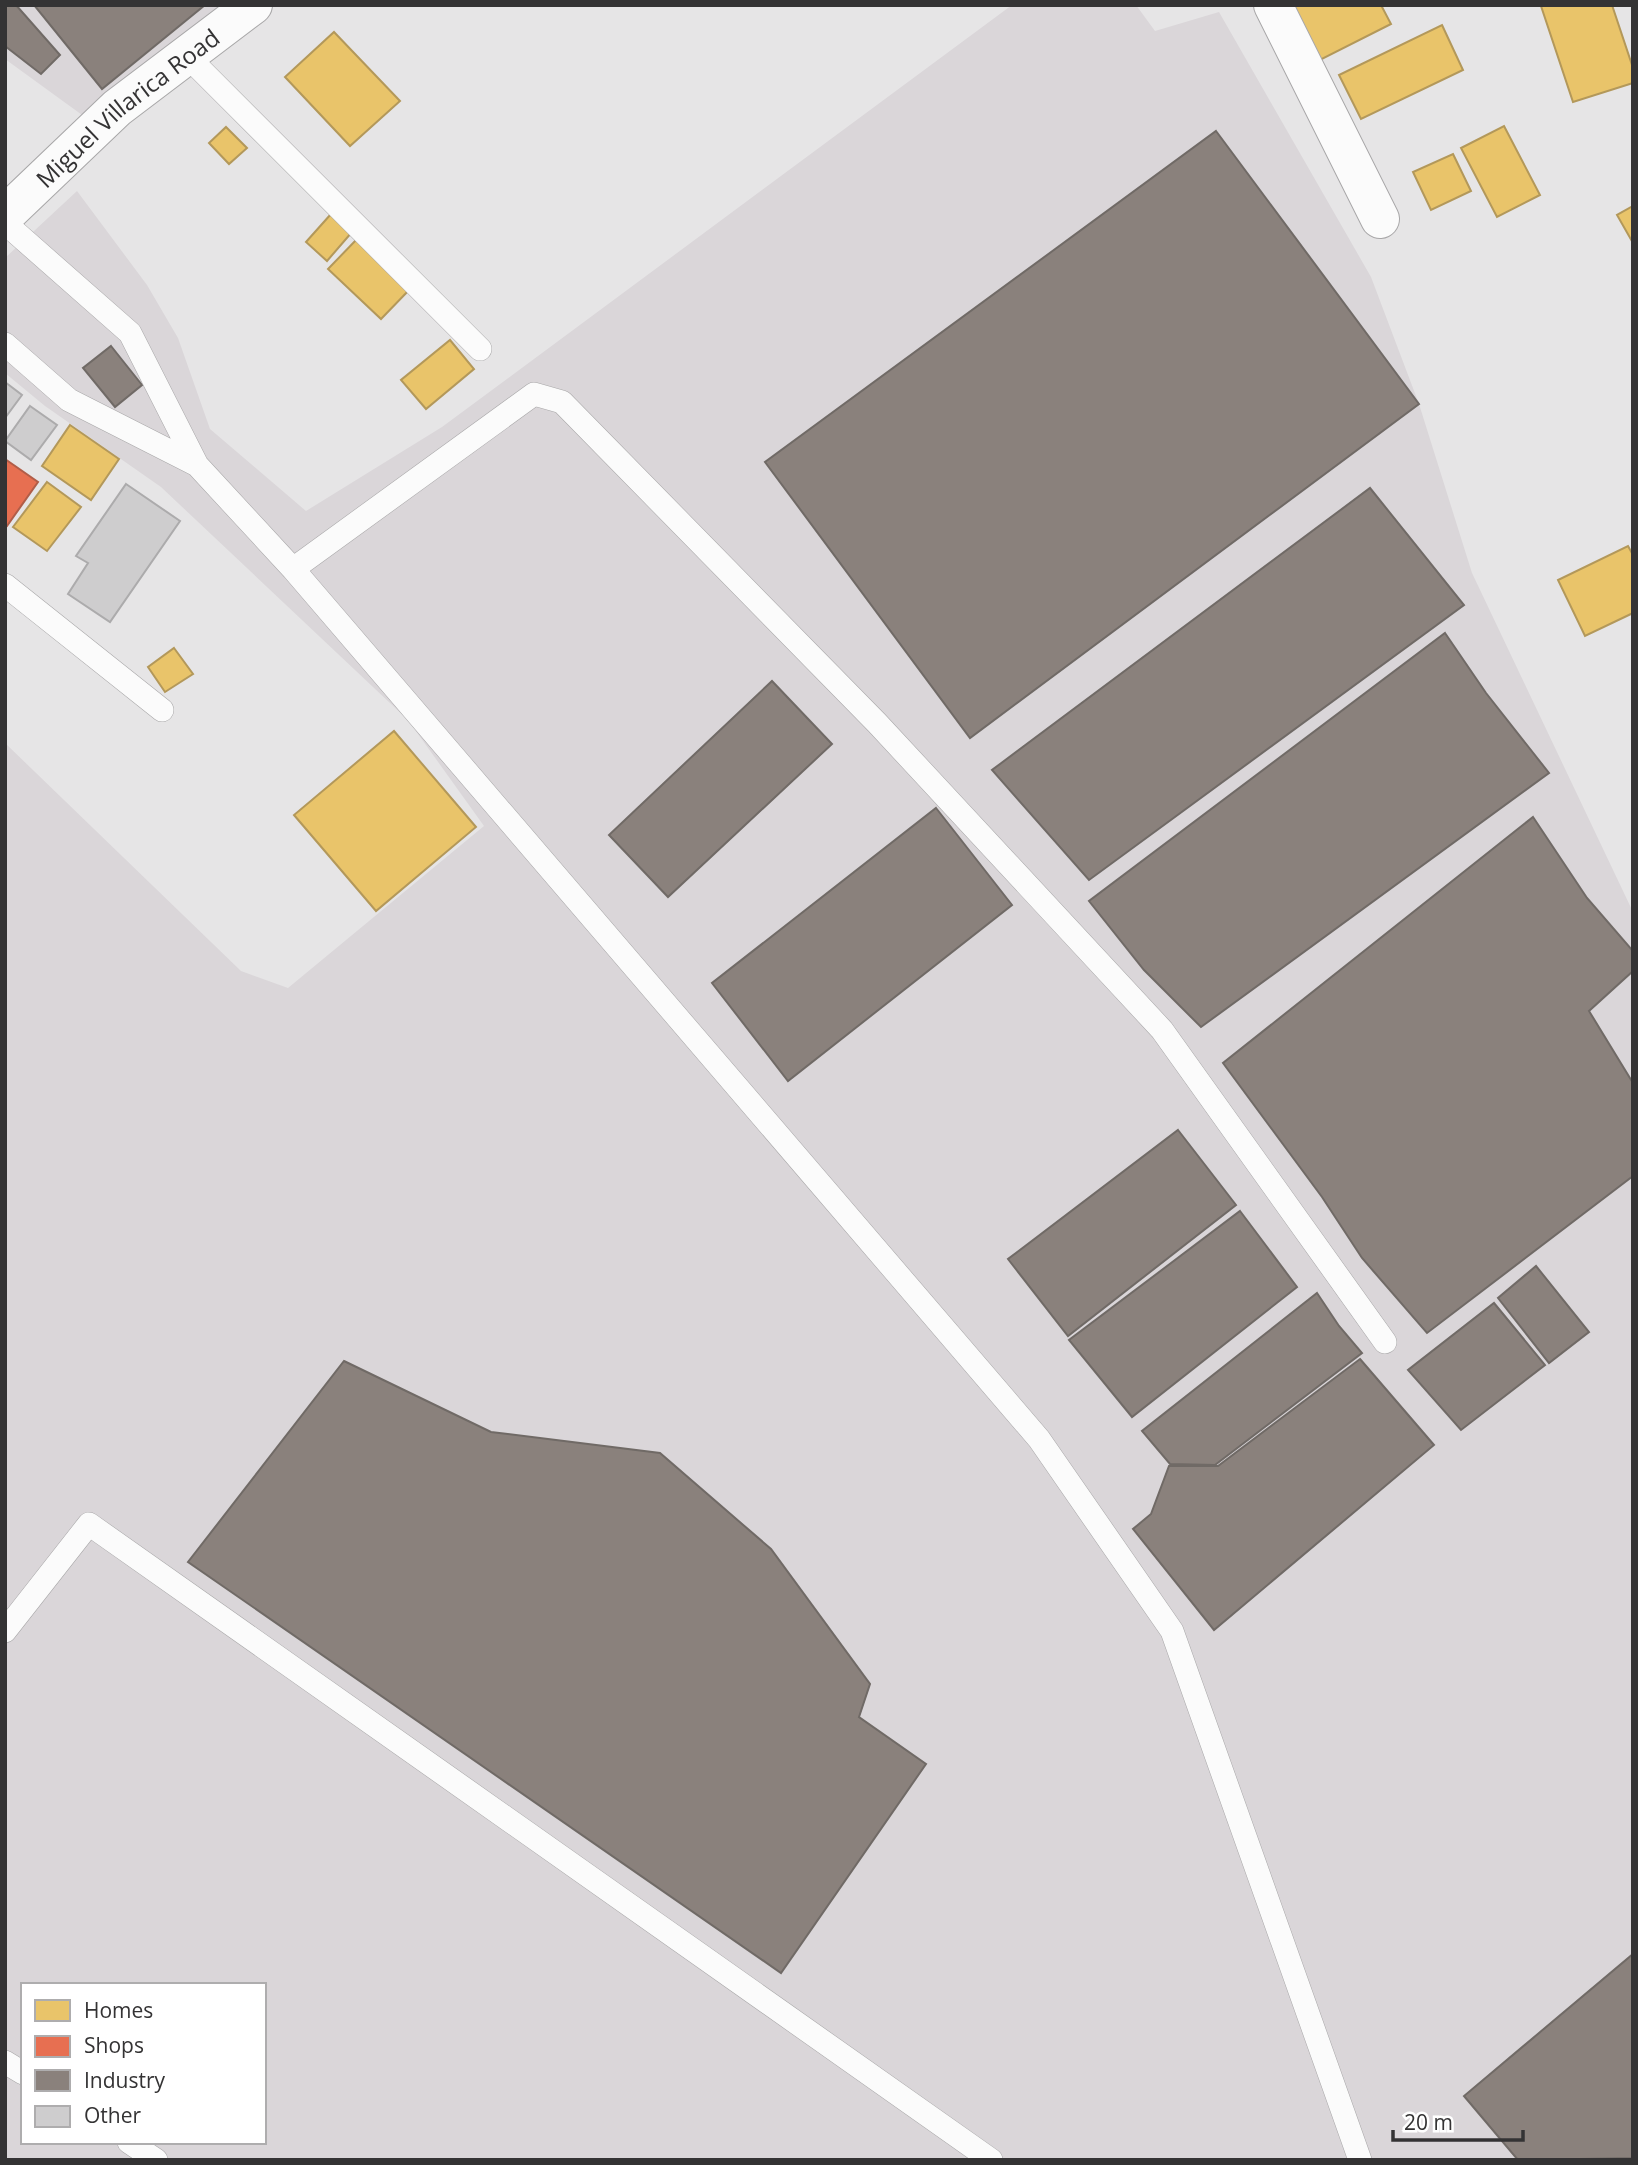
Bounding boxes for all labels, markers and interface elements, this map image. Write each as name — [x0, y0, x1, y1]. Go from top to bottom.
street label: Miguel Villarica Road — [28, 20, 226, 194]
legend — [21, 1983, 266, 2144]
text: Homes — [84, 1996, 153, 2024]
text: Shops — [84, 2031, 144, 2059]
text: Industry — [84, 2066, 166, 2094]
scale bar — [1393, 2098, 1522, 2142]
text: Other — [84, 2101, 141, 2129]
text: 20 m — [1404, 2108, 1453, 2136]

